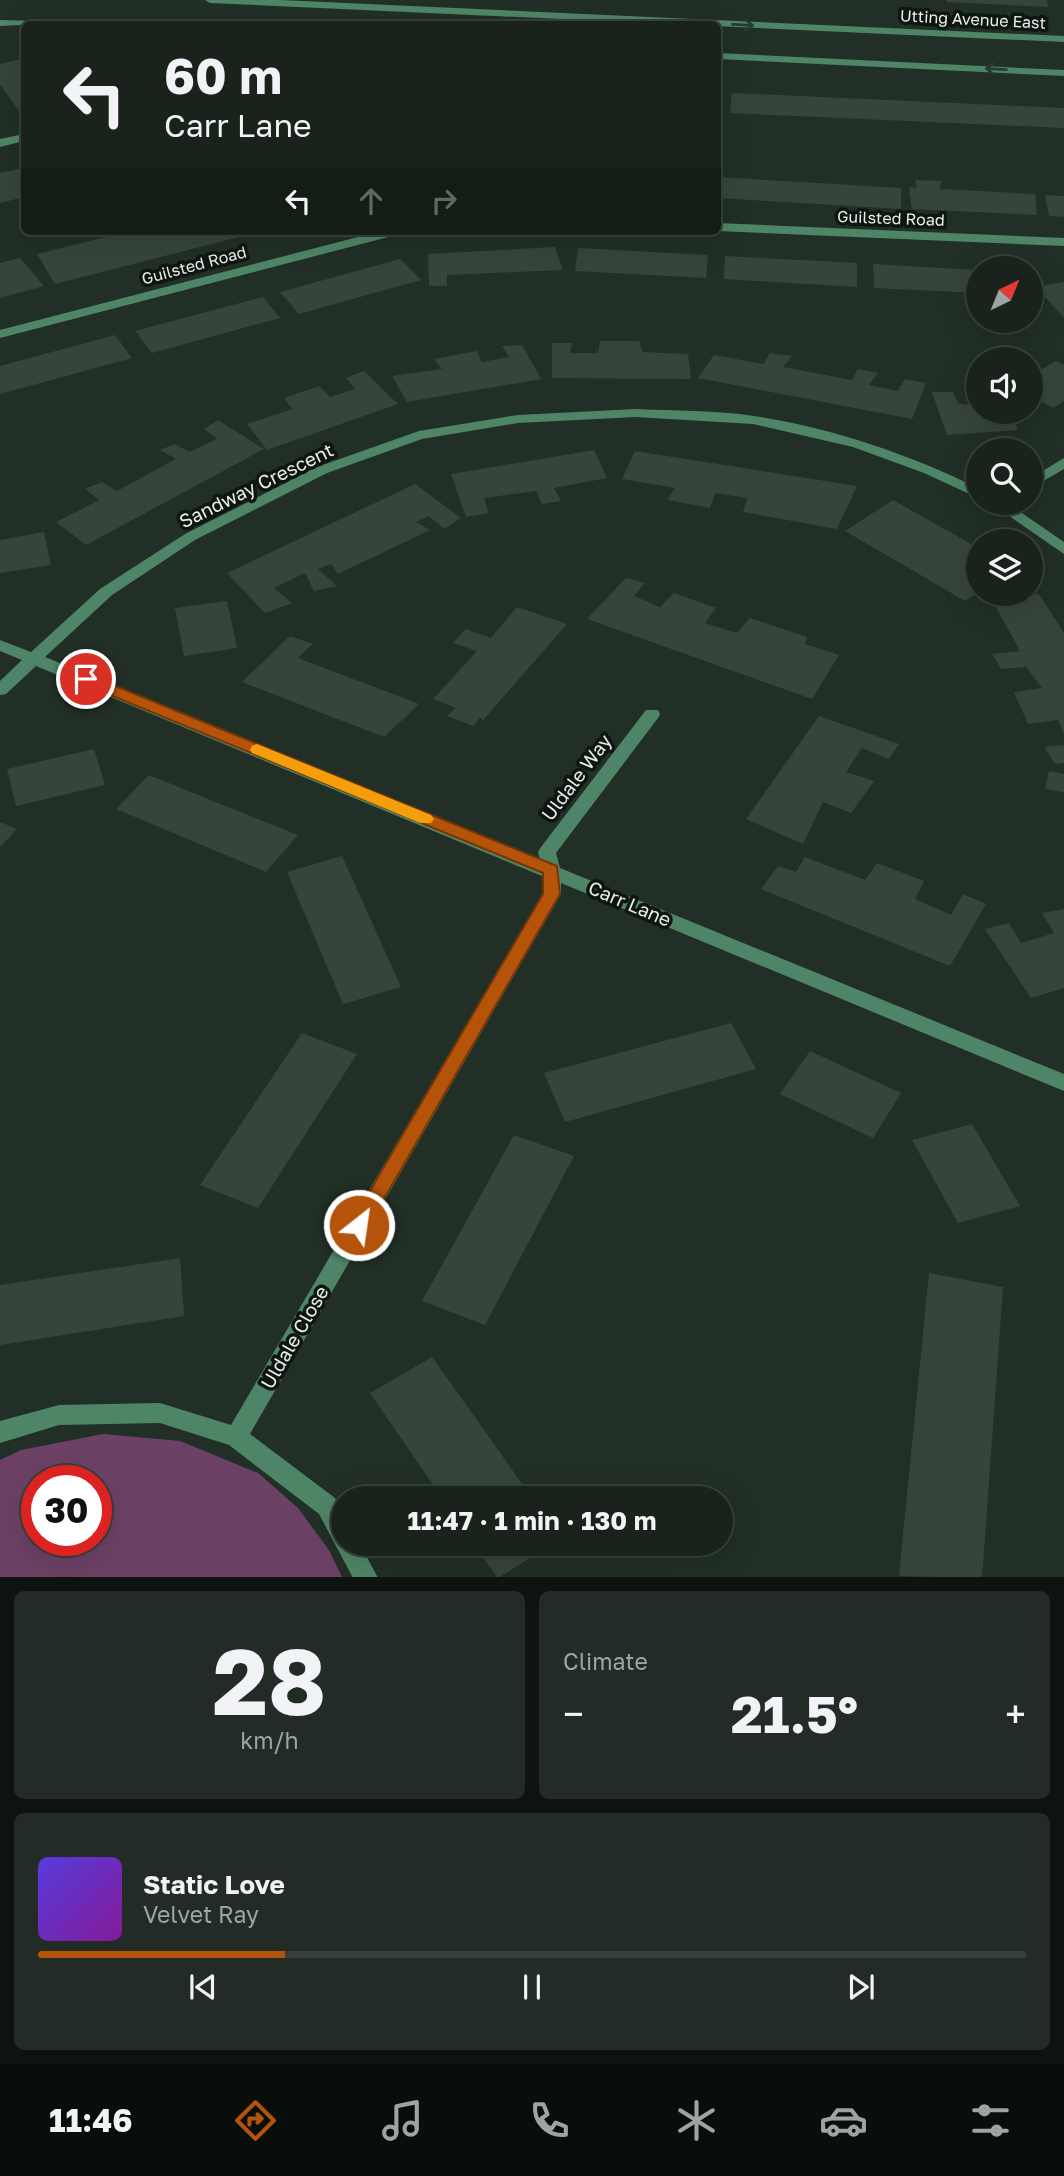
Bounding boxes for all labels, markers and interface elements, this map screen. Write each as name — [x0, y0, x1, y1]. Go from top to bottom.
street label: Utting Avenue East — [899, 5, 1047, 33]
one-way arrow — [731, 18, 754, 31]
text: 60 m — [164, 46, 282, 105]
icon: left — [49, 49, 140, 140]
one-way arrow — [985, 63, 1008, 76]
text: Carr Lane — [164, 106, 312, 144]
icon: left — [279, 182, 317, 220]
icon: ahead — [352, 182, 390, 220]
icon: right — [425, 182, 463, 220]
street label: Guilsted Road — [837, 206, 945, 230]
street label: Guilsted Road — [139, 241, 249, 289]
north arrow — [966, 256, 1043, 332]
map controls — [966, 256, 1043, 606]
button: sound — [966, 347, 1043, 424]
street label: Sandway Crescent — [175, 438, 337, 532]
button: search — [966, 438, 1043, 515]
button: layers — [966, 529, 1043, 606]
pin — [56, 649, 116, 709]
icon: arrive — [67, 660, 105, 698]
street label: Uldale Way — [536, 729, 616, 825]
street label: Carr Lane — [585, 875, 675, 931]
position arrow — [322, 1188, 396, 1262]
street label: Uldale Close — [255, 1281, 333, 1393]
speed limit sign: 30 — [21, 1465, 112, 1556]
text: 11:47 · 1 min · 130 m — [407, 1505, 657, 1536]
text: 28 — [213, 1626, 326, 1735]
text: Climate — [563, 1647, 648, 1675]
text: 21.5° — [731, 1682, 858, 1744]
text: − — [563, 1691, 584, 1736]
text: + — [1005, 1691, 1026, 1736]
text: km/h — [240, 1726, 299, 1754]
text: Static Love — [143, 1869, 285, 1900]
text: Velvet Ray — [143, 1900, 259, 1928]
icon: previous — [184, 1968, 222, 2006]
icon: pause — [513, 1968, 551, 2006]
icon: next — [842, 1968, 880, 2006]
icon: directions — [231, 2096, 280, 2145]
icon: music — [378, 2096, 427, 2145]
icon: phone — [525, 2096, 574, 2145]
icon: climate — [672, 2096, 721, 2145]
icon: car — [819, 2096, 868, 2145]
icon: filters — [966, 2096, 1015, 2145]
text: 11:46 — [49, 2101, 133, 2139]

